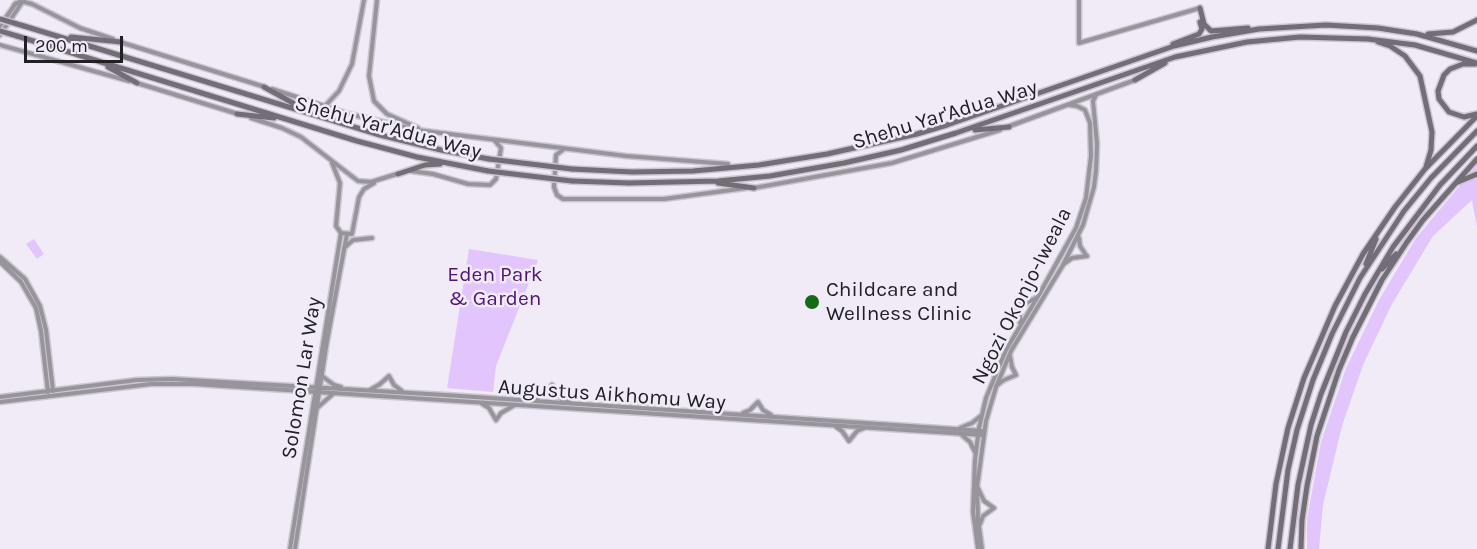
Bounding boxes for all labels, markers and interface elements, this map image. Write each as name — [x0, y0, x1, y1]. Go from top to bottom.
scale bar — [27, 24, 126, 62]
text: 200 m — [35, 35, 88, 57]
street label: Shehu Yar'Adua Way — [850, 75, 1040, 155]
street label: Shehu Yar'Adua Way — [292, 91, 484, 165]
street label: Ngozi Okonjo-Iweala — [967, 204, 1077, 388]
park label: Eden Park & Garden — [447, 262, 543, 312]
place label: Childcare and Wellness Clinic — [826, 277, 972, 327]
marker: Childcare and Wellness Clinic — [803, 293, 821, 311]
street label: Solomon Lar Way — [277, 295, 327, 461]
street label: Augustus Aikhomu Way — [497, 374, 727, 416]

